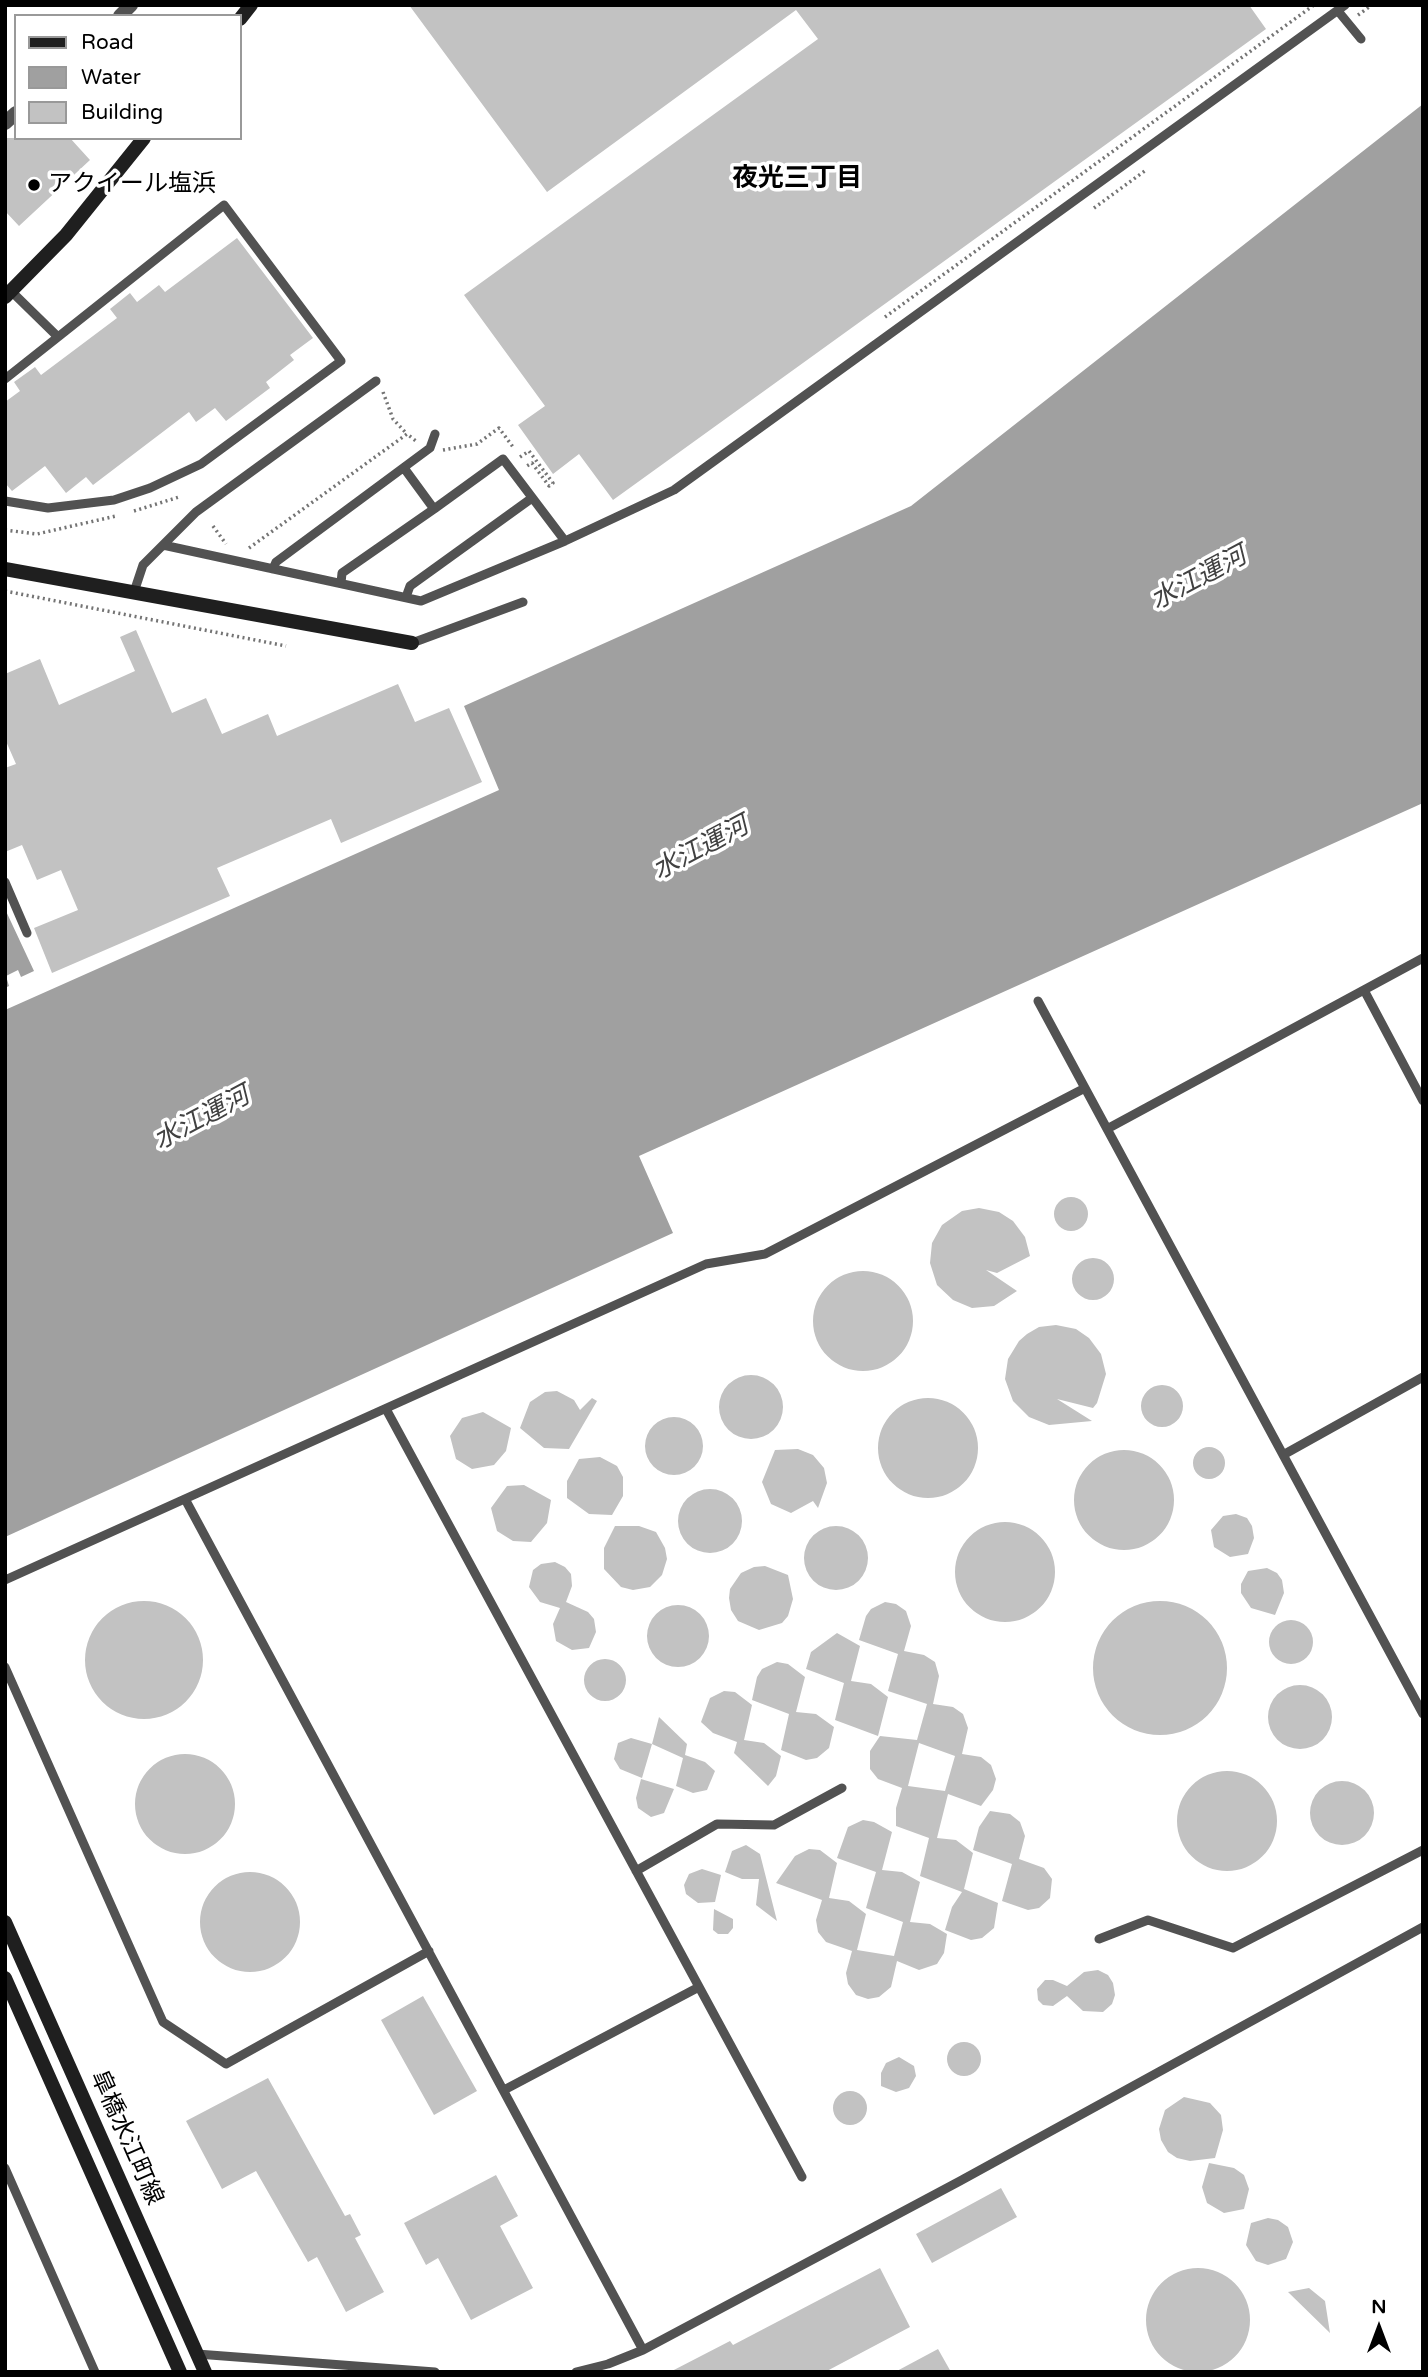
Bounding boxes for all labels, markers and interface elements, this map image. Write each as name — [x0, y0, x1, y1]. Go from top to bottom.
legend — [14, 14, 242, 140]
text: Road — [81, 30, 134, 55]
text: Water — [81, 65, 141, 90]
text: Building — [81, 100, 163, 125]
district label: 夜光三丁目 — [732, 163, 862, 195]
place label: アクイール塩浜 — [48, 171, 216, 199]
marker: アクイール塩浜 — [26, 177, 42, 193]
water label: 水江運河 — [1146, 541, 1252, 617]
water label: 水江運河 — [648, 811, 754, 887]
water label: 水江運河 — [149, 1081, 255, 1157]
street label: 皐橋水江町線 — [84, 2066, 168, 2210]
north arrow — [1344, 2293, 1414, 2363]
text: N — [1371, 2296, 1387, 2318]

